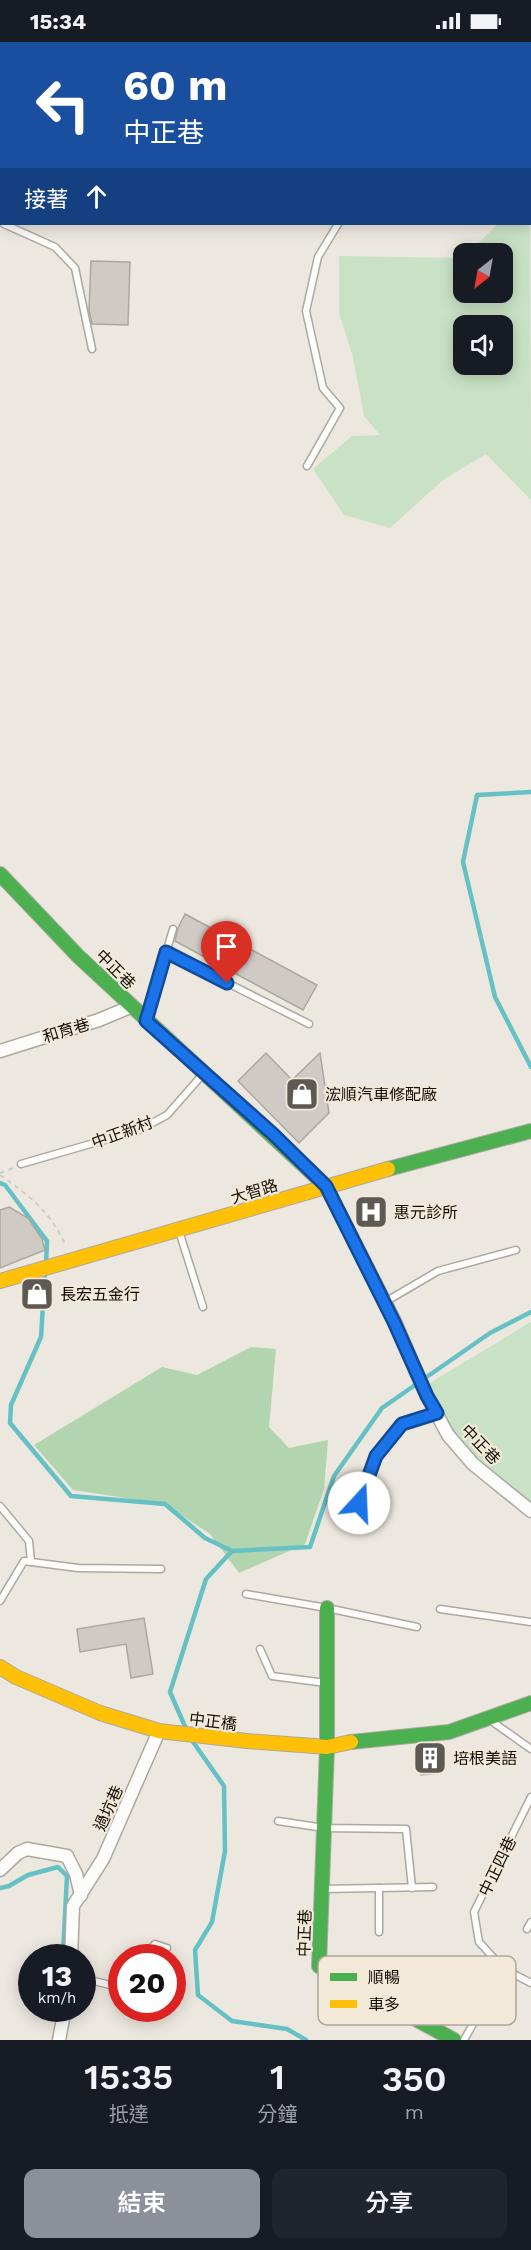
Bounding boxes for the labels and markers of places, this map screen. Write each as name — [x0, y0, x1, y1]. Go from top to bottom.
pin — [201, 921, 252, 983]
shop icon: 浤順汽車修配廠 — [284, 1076, 320, 1112]
place label: 浤順汽車修配廠 — [325, 1085, 437, 1104]
hospital icon: 惠元診所 — [353, 1194, 389, 1230]
place label: 惠元診所 — [394, 1203, 458, 1222]
shop icon: 長宏五金行 — [19, 1276, 55, 1312]
place label: 長宏五金行 — [60, 1285, 140, 1304]
building icon: 培根美語 — [412, 1740, 448, 1776]
place label: 培根美語 — [453, 1749, 517, 1768]

